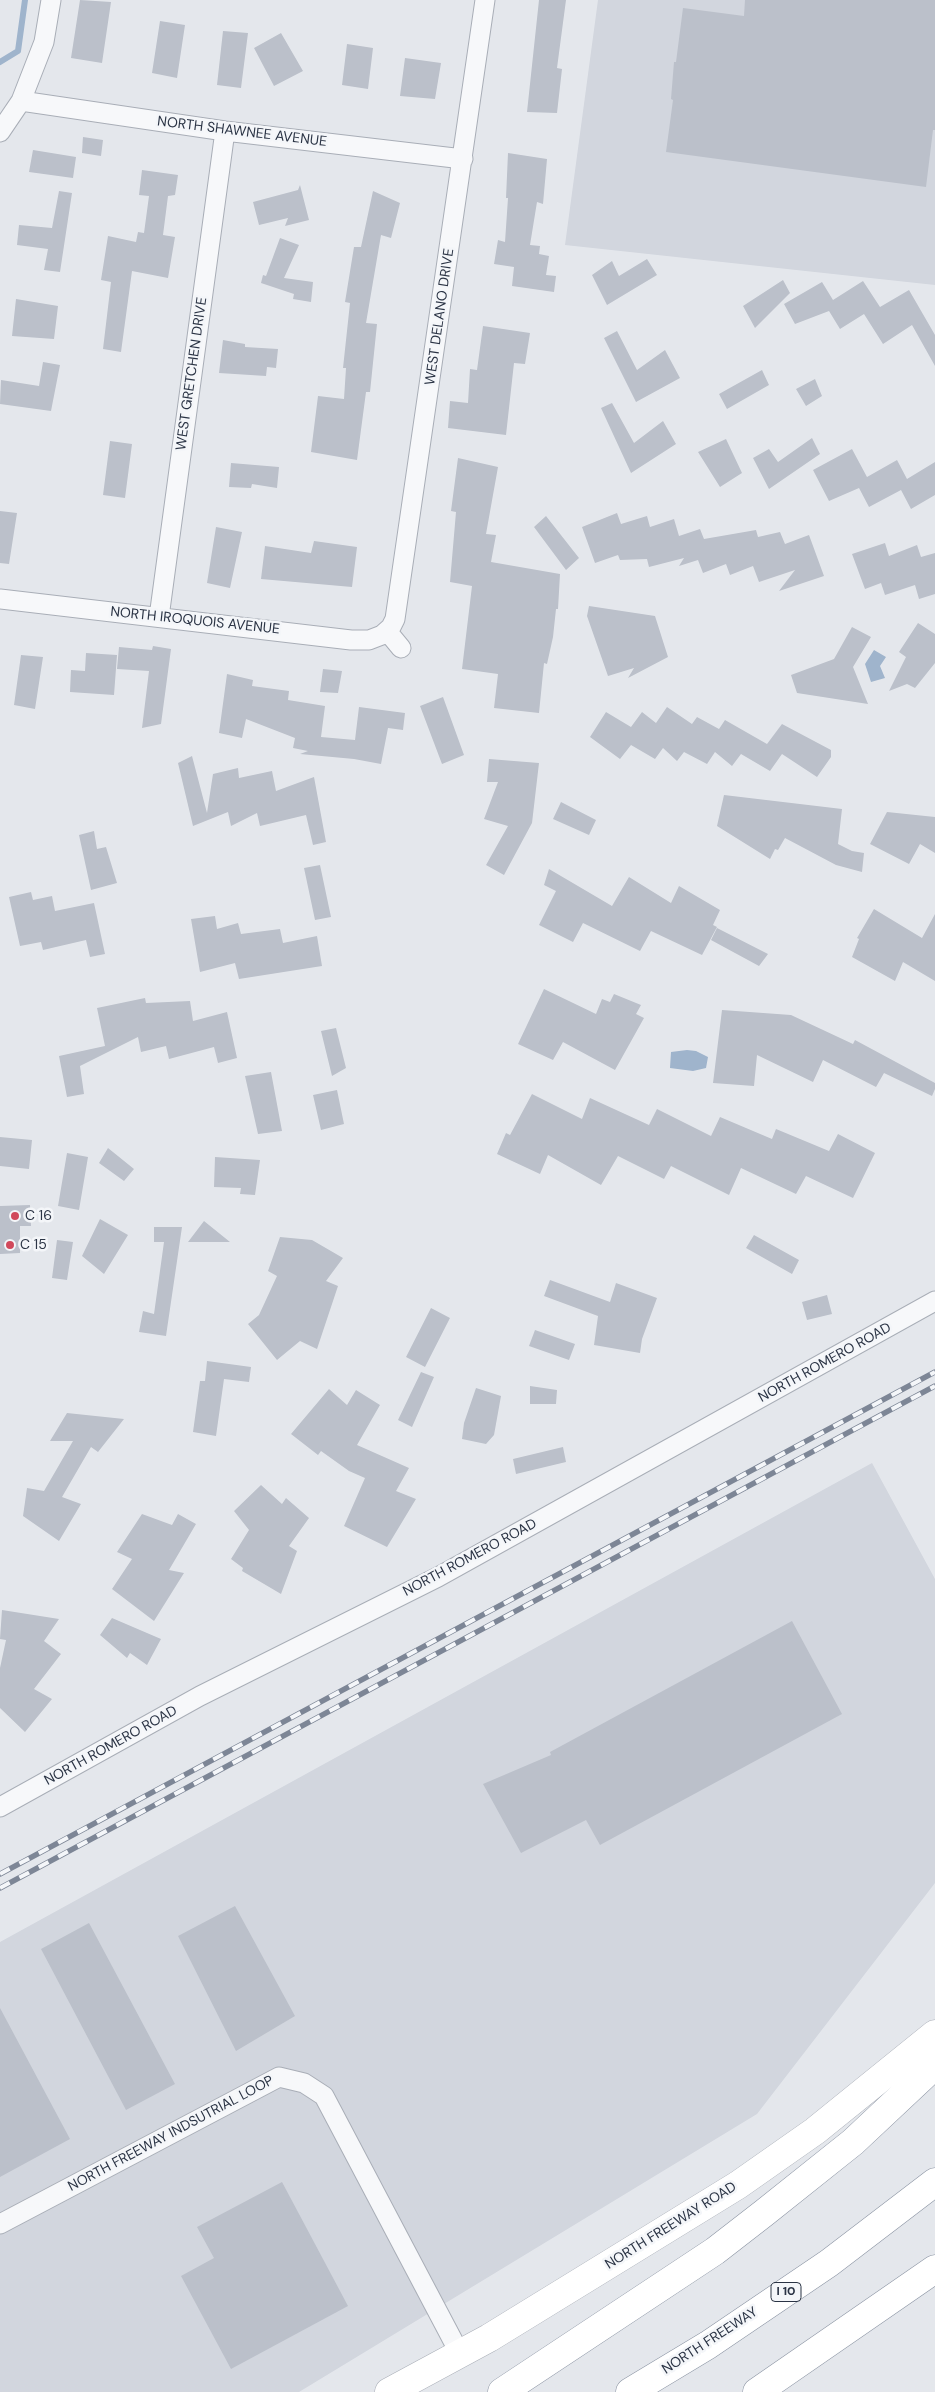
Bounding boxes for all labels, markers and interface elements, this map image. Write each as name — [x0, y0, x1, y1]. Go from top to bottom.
street label: NORTH SHAWNEE AVENUE — [156, 113, 328, 151]
street label: WEST DELANO DRIVE — [422, 248, 458, 386]
street label: WEST GRETCHEN DRIVE — [173, 296, 211, 452]
street label: NORTH IROQUOIS AVENUE — [109, 604, 281, 638]
place label: C 16 — [25, 1208, 52, 1224]
marker: C 16 — [9, 1210, 21, 1222]
place label: C 15 — [20, 1237, 47, 1253]
marker: C 15 — [4, 1239, 16, 1251]
street label: NORTH ROMERO ROAD — [756, 1320, 894, 1406]
street label: NORTH ROMERO ROAD — [400, 1516, 540, 1600]
street label: NORTH ROMERO ROAD — [42, 1703, 180, 1789]
street label: NORTH FREEWAY INDSUTRIAL LOOP — [65, 2073, 277, 2195]
street label: NORTH FREEWAY ROAD — [602, 2179, 740, 2273]
road number: I 10 — [771, 2282, 801, 2302]
street label: NORTH FREEWAY — [659, 2304, 761, 2378]

